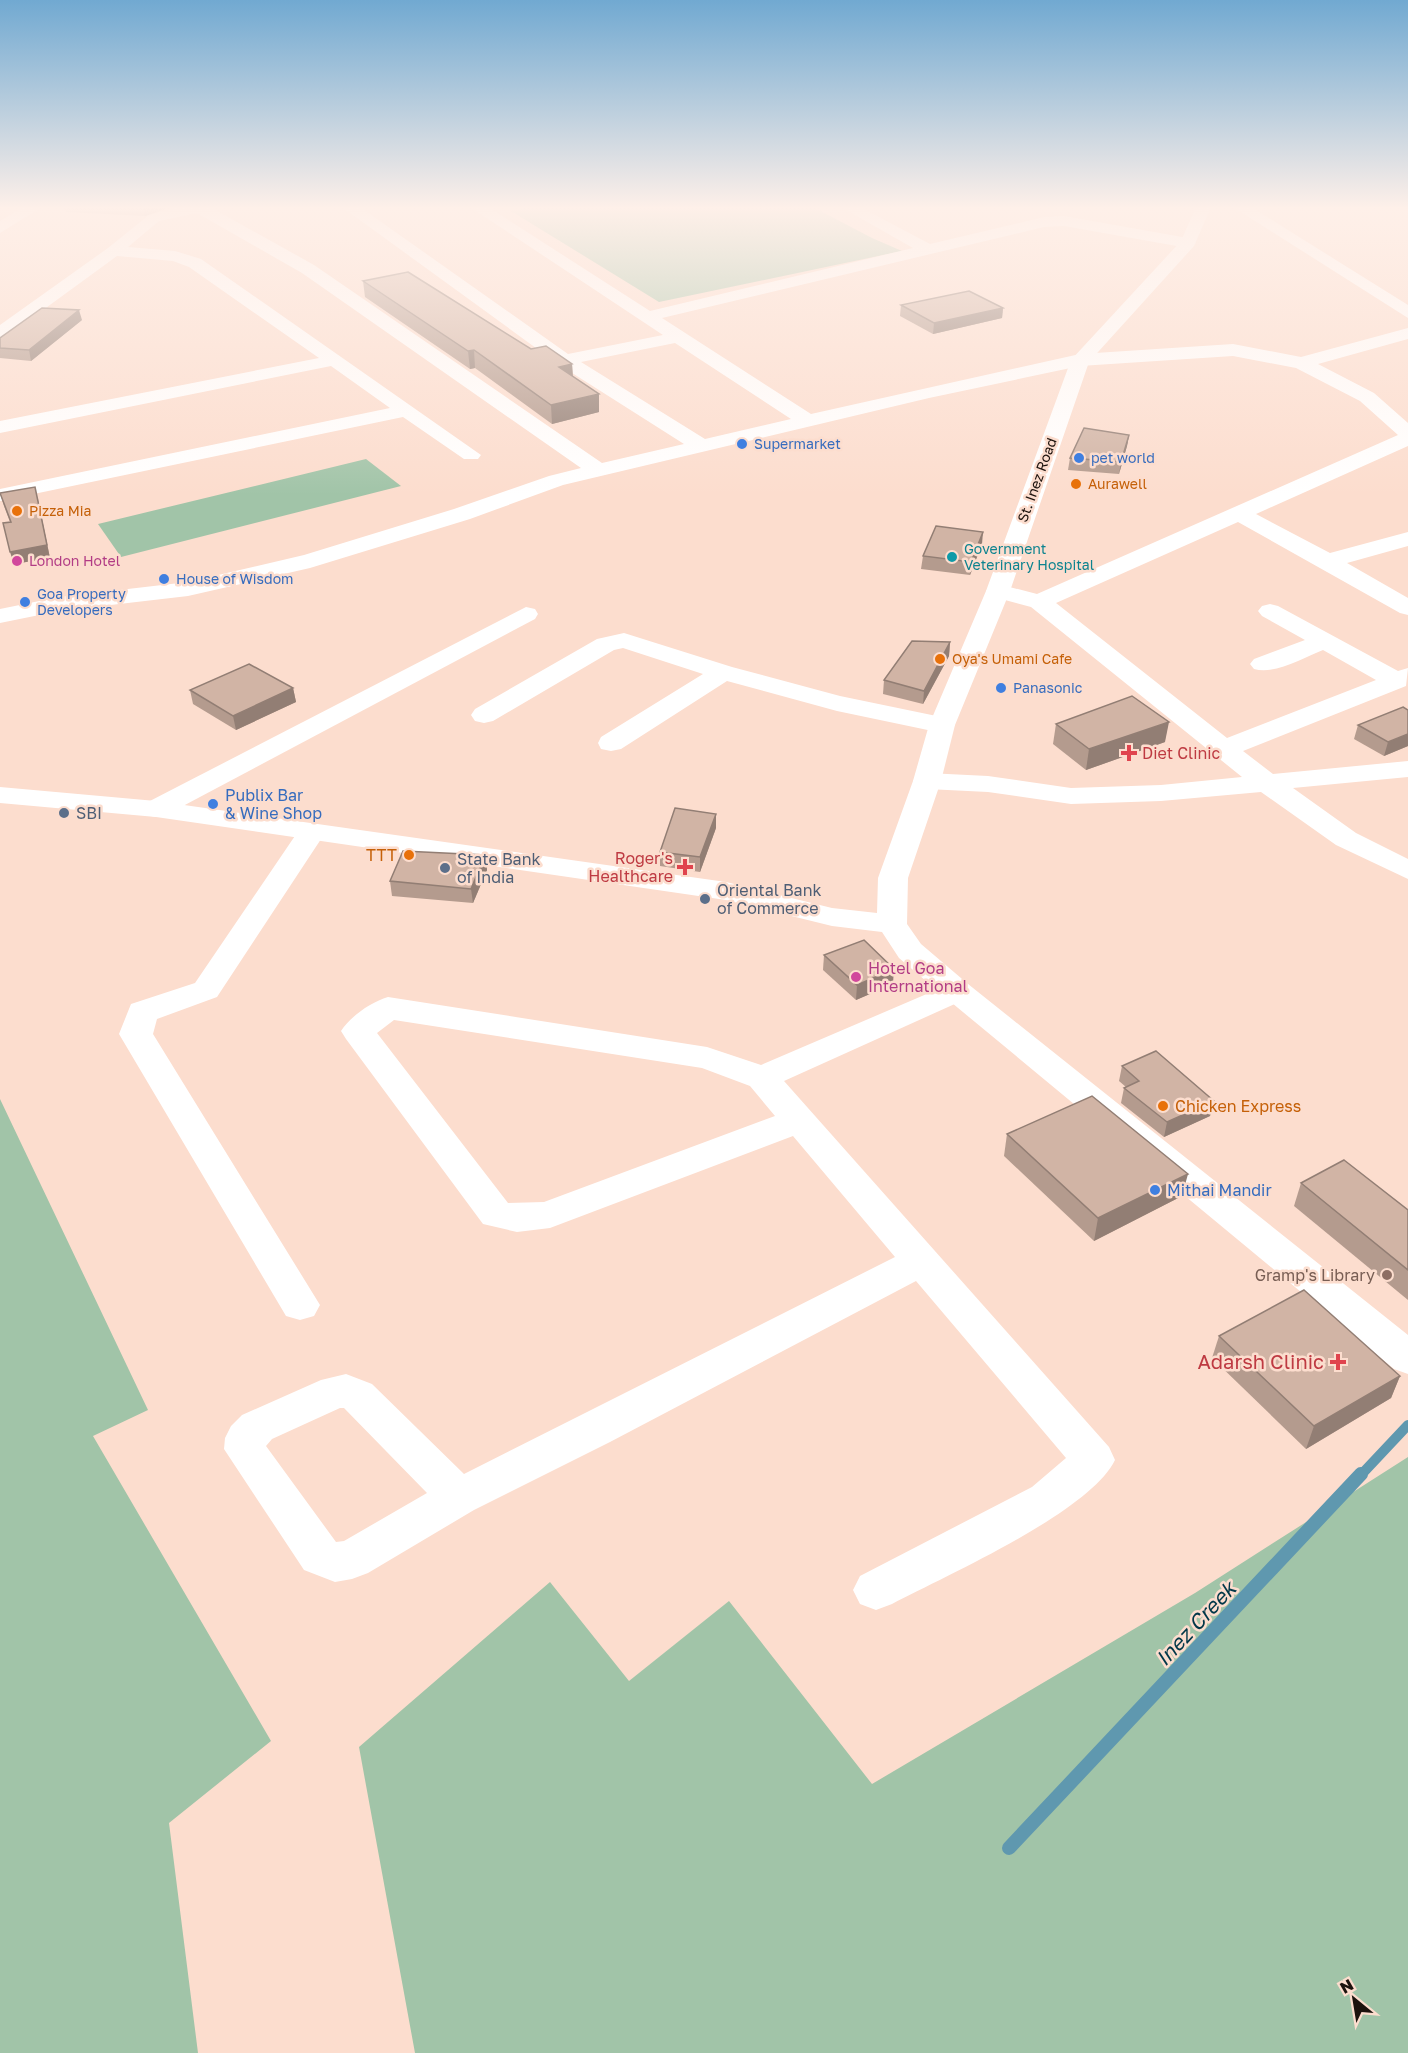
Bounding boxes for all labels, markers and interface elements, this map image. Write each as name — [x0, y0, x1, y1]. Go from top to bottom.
place label: Supermarket — [754, 435, 841, 452]
street label: St. Inez Road — [1013, 435, 1060, 524]
marker: Supermarket — [735, 437, 749, 451]
place label: pet world — [1091, 449, 1155, 466]
marker: pet world — [1072, 451, 1086, 465]
place label: Aurawell — [1088, 475, 1147, 492]
marker: Aurawell — [1069, 477, 1083, 491]
place label: Pizza Mia — [29, 502, 91, 519]
marker: Pizza Mia — [10, 504, 24, 518]
place label: Government Veterinary Hospital — [964, 540, 1094, 573]
marker: Government Veterinary Hospital — [945, 550, 959, 564]
place label: London Hotel — [29, 552, 120, 569]
marker: London Hotel — [10, 554, 24, 568]
place label: House of Wisdom — [176, 570, 293, 587]
marker: House of Wisdom — [157, 572, 171, 586]
place label: Goa Property Developers — [37, 585, 126, 618]
marker: Goa Property Developers — [18, 595, 32, 609]
place label: Oya's Umami Cafe — [952, 650, 1072, 667]
marker: Oya's Umami Cafe — [933, 652, 947, 666]
place label: Panasonic — [1013, 679, 1083, 696]
marker: Panasonic — [994, 681, 1008, 695]
place label: Diet Clinic — [1142, 743, 1221, 763]
marker: Diet Clinic — [1120, 744, 1138, 762]
place label: Publix Bar & Wine Shop — [225, 785, 322, 823]
marker: Publix Bar & Wine Shop — [206, 797, 220, 811]
place label: SBI — [76, 803, 102, 823]
marker: SBI — [57, 806, 71, 820]
place label: TTT — [366, 845, 397, 865]
marker: TTT — [402, 848, 416, 862]
place label: Roger's Healthcare — [588, 848, 673, 886]
place label: State Bank of India — [457, 849, 541, 887]
marker: Roger's Healthcare — [678, 860, 692, 874]
marker: State Bank of India — [438, 861, 452, 875]
place label: Oriental Bank of Commerce — [717, 880, 822, 918]
marker: Oriental Bank of Commerce — [698, 892, 712, 906]
place label: Hotel Goa International — [868, 958, 968, 996]
marker: Hotel Goa International — [849, 970, 863, 984]
place label: Chicken Express — [1175, 1096, 1301, 1116]
marker: Chicken Express — [1156, 1099, 1170, 1113]
place label: Mithai Mandir — [1167, 1180, 1272, 1200]
marker: Mithai Mandir — [1148, 1183, 1162, 1197]
place label: Gramp's Library — [1255, 1265, 1375, 1285]
marker: Gramp's Library — [1380, 1268, 1394, 1282]
place label: Adarsh Clinic — [1198, 1349, 1324, 1373]
marker: Adarsh Clinic — [1329, 1353, 1347, 1371]
water label: Inez Creek — [1150, 1574, 1242, 1671]
north arrow — [1324, 1969, 1384, 2029]
text: N — [1336, 1974, 1357, 1998]

